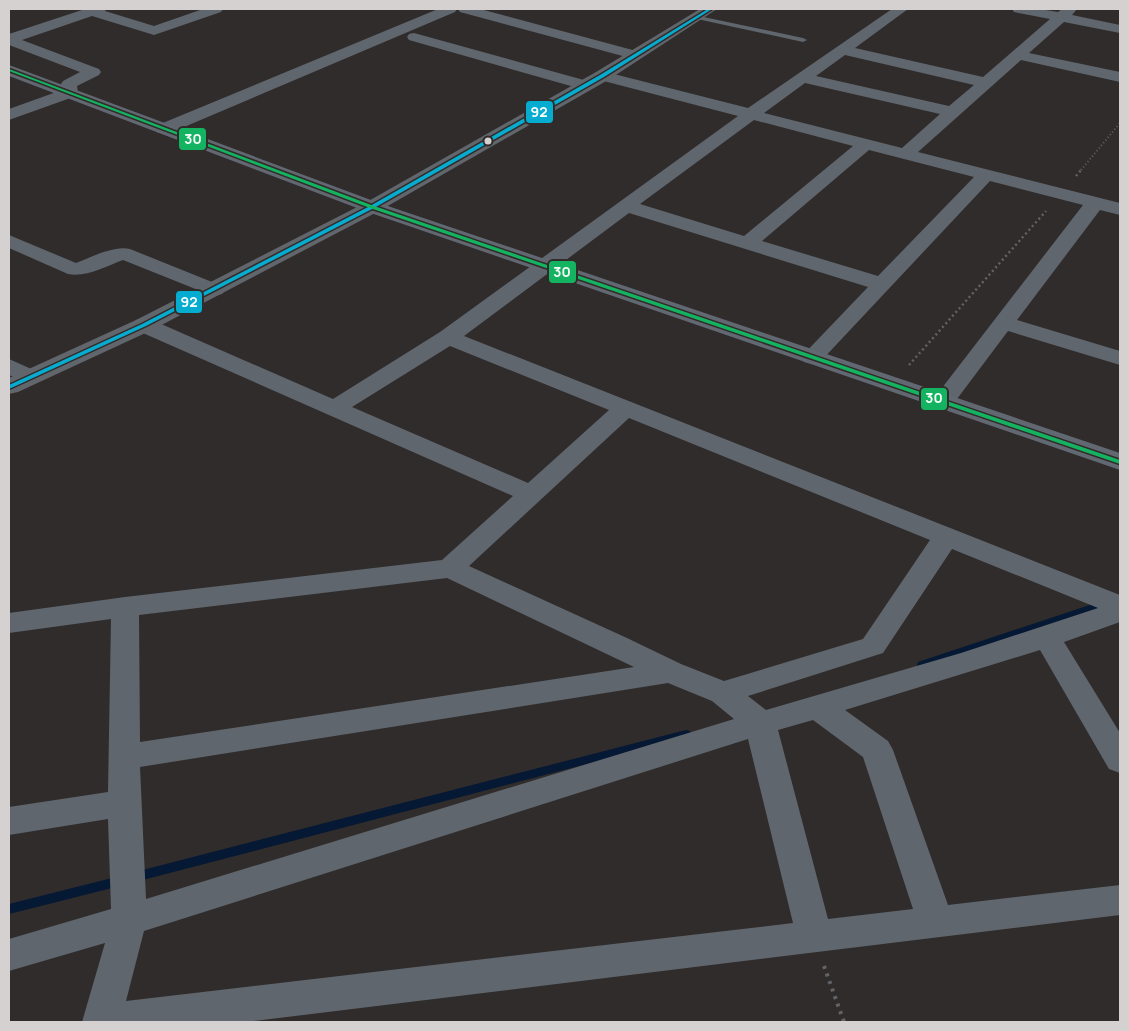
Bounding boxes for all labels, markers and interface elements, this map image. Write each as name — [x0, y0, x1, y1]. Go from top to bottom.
line badge: 92 — [525, 100, 554, 124]
text: 92 — [530, 102, 548, 121]
line badge: 30 — [178, 127, 207, 151]
text: 30 — [184, 129, 202, 148]
unlabelled marker — [483, 136, 493, 146]
line badge: 30 — [548, 260, 577, 284]
text: 30 — [553, 262, 571, 281]
line badge: 92 — [175, 290, 203, 314]
text: 92 — [180, 292, 198, 311]
line badge: 30 — [920, 387, 948, 411]
text: 30 — [925, 388, 943, 407]

